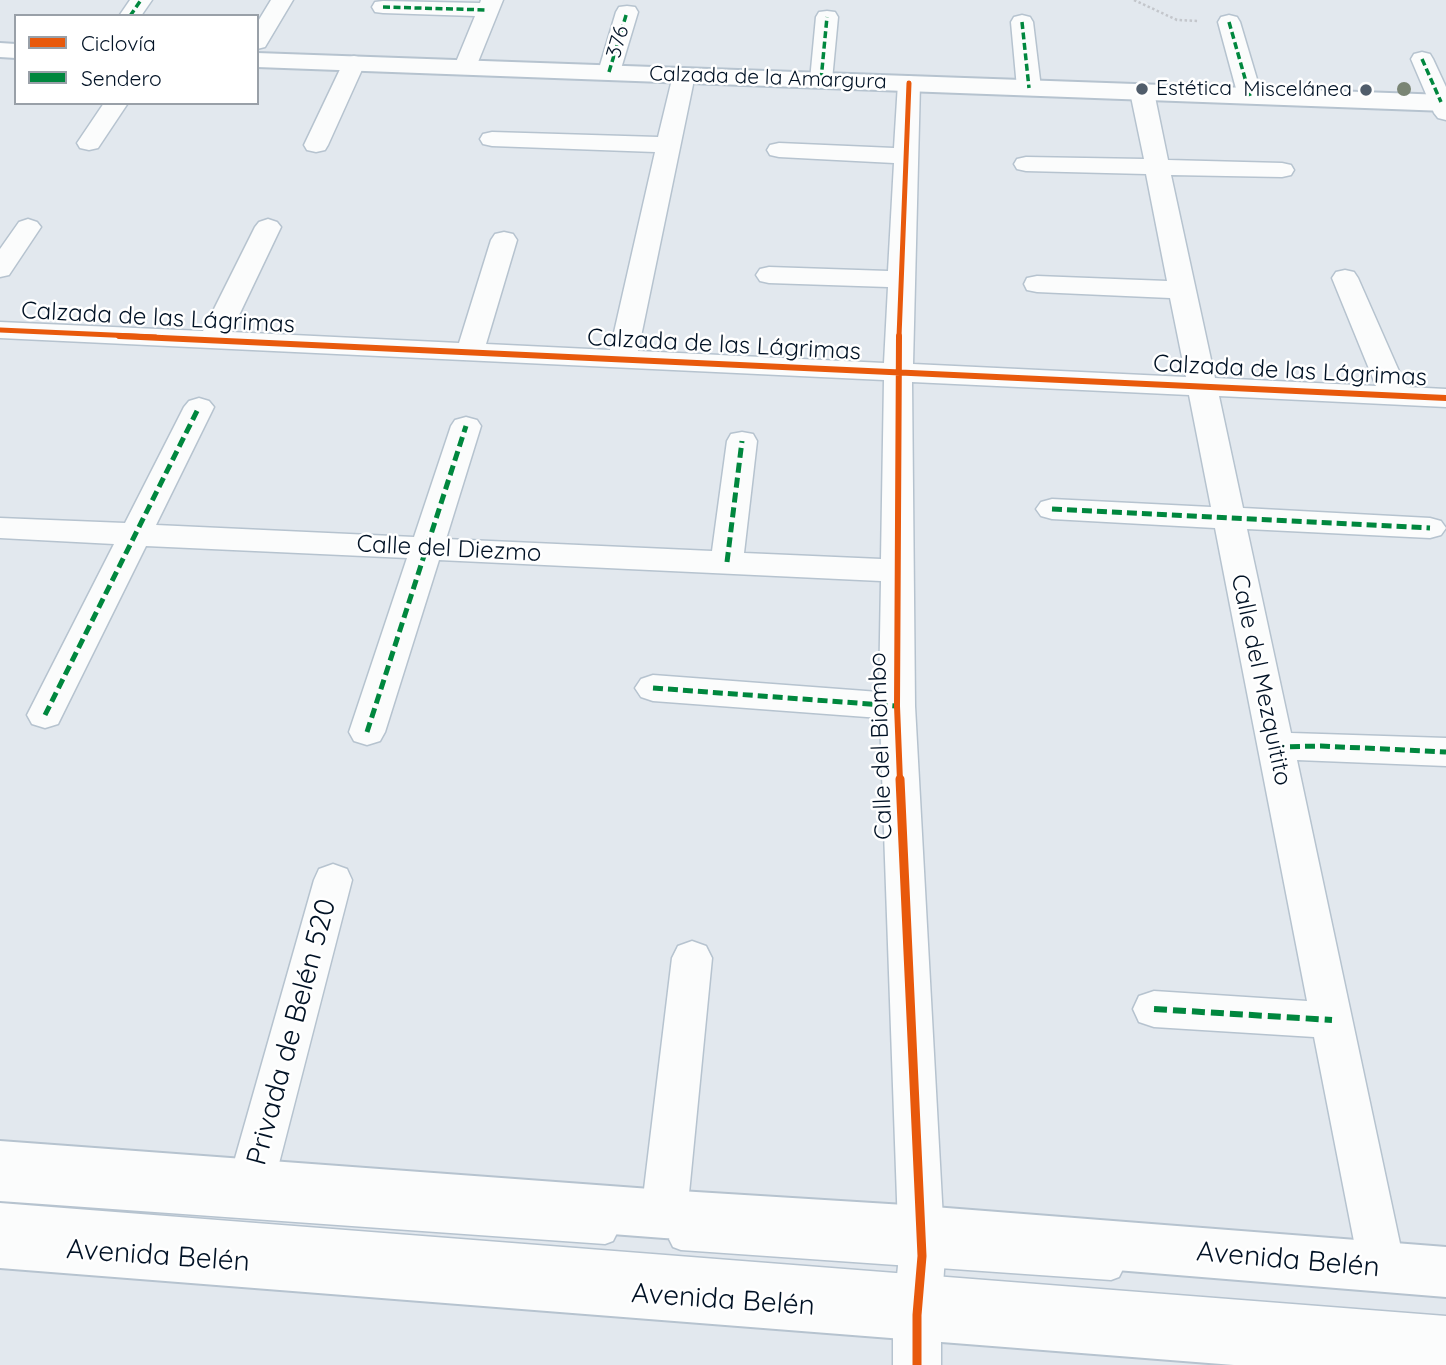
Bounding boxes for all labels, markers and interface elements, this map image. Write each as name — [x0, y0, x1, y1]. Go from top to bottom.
legend — [14, 14, 259, 105]
street label: 376 — [601, 23, 635, 61]
text: Ciclovía — [81, 30, 156, 56]
street label: Calzada de la Amargura — [649, 61, 887, 95]
text: Sendero — [81, 65, 162, 91]
place label: Estética — [1156, 76, 1232, 102]
place label: Miscelánea — [1243, 77, 1352, 103]
marker: Estética — [1134, 81, 1150, 97]
marker: Miscelánea — [1358, 82, 1374, 98]
street label: Calzada de las Lágrimas — [20, 296, 296, 340]
street label: Calzada de las Lágrimas — [586, 323, 862, 367]
street label: Calzada de las Lágrimas — [1152, 349, 1428, 393]
street label: Calle del Diezmo — [356, 530, 542, 568]
street label: Calle del Mezquitito — [1225, 572, 1297, 788]
street label: Calle del Biombo — [863, 652, 899, 840]
street label: Privada de Belén 520 — [240, 895, 344, 1169]
street label: Avenida Belén — [65, 1233, 251, 1279]
street label: Avenida Belén — [1195, 1235, 1381, 1285]
street label: Avenida Belén — [630, 1277, 816, 1323]

